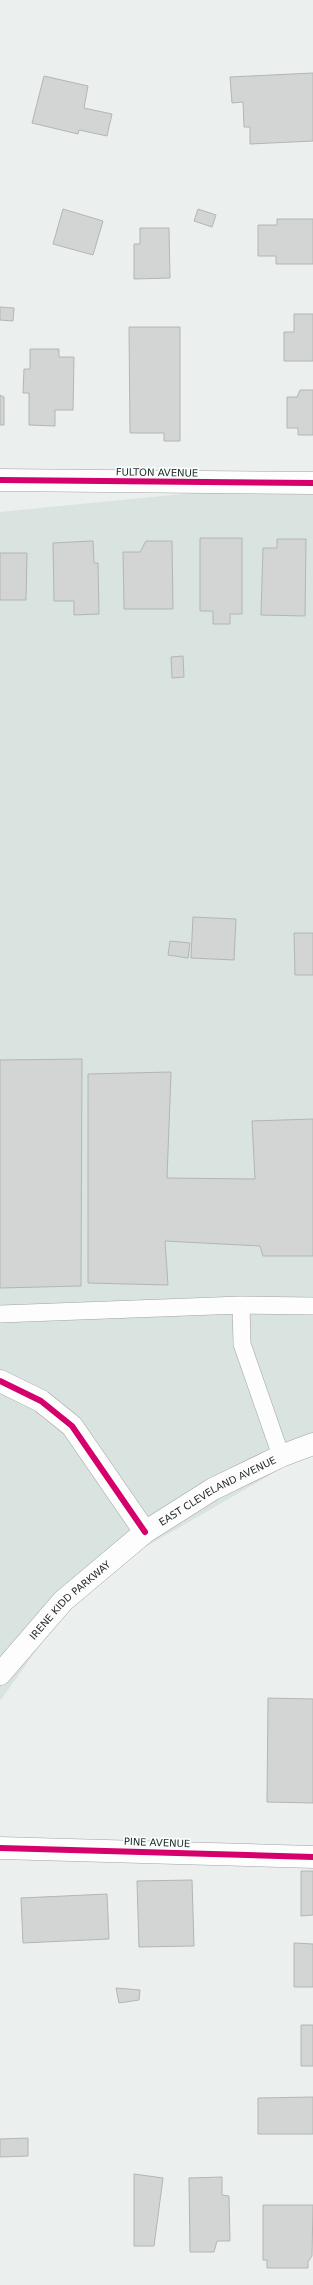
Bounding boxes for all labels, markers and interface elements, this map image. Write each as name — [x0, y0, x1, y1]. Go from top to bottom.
street label: FULTON AVENUE — [116, 466, 198, 479]
street label: EAST CLEVELAND AVENUE — [157, 1454, 278, 1528]
street label: IRENE KIDD PARKWAY — [27, 1558, 113, 1642]
street label: PINE AVENUE — [124, 1836, 190, 1849]

